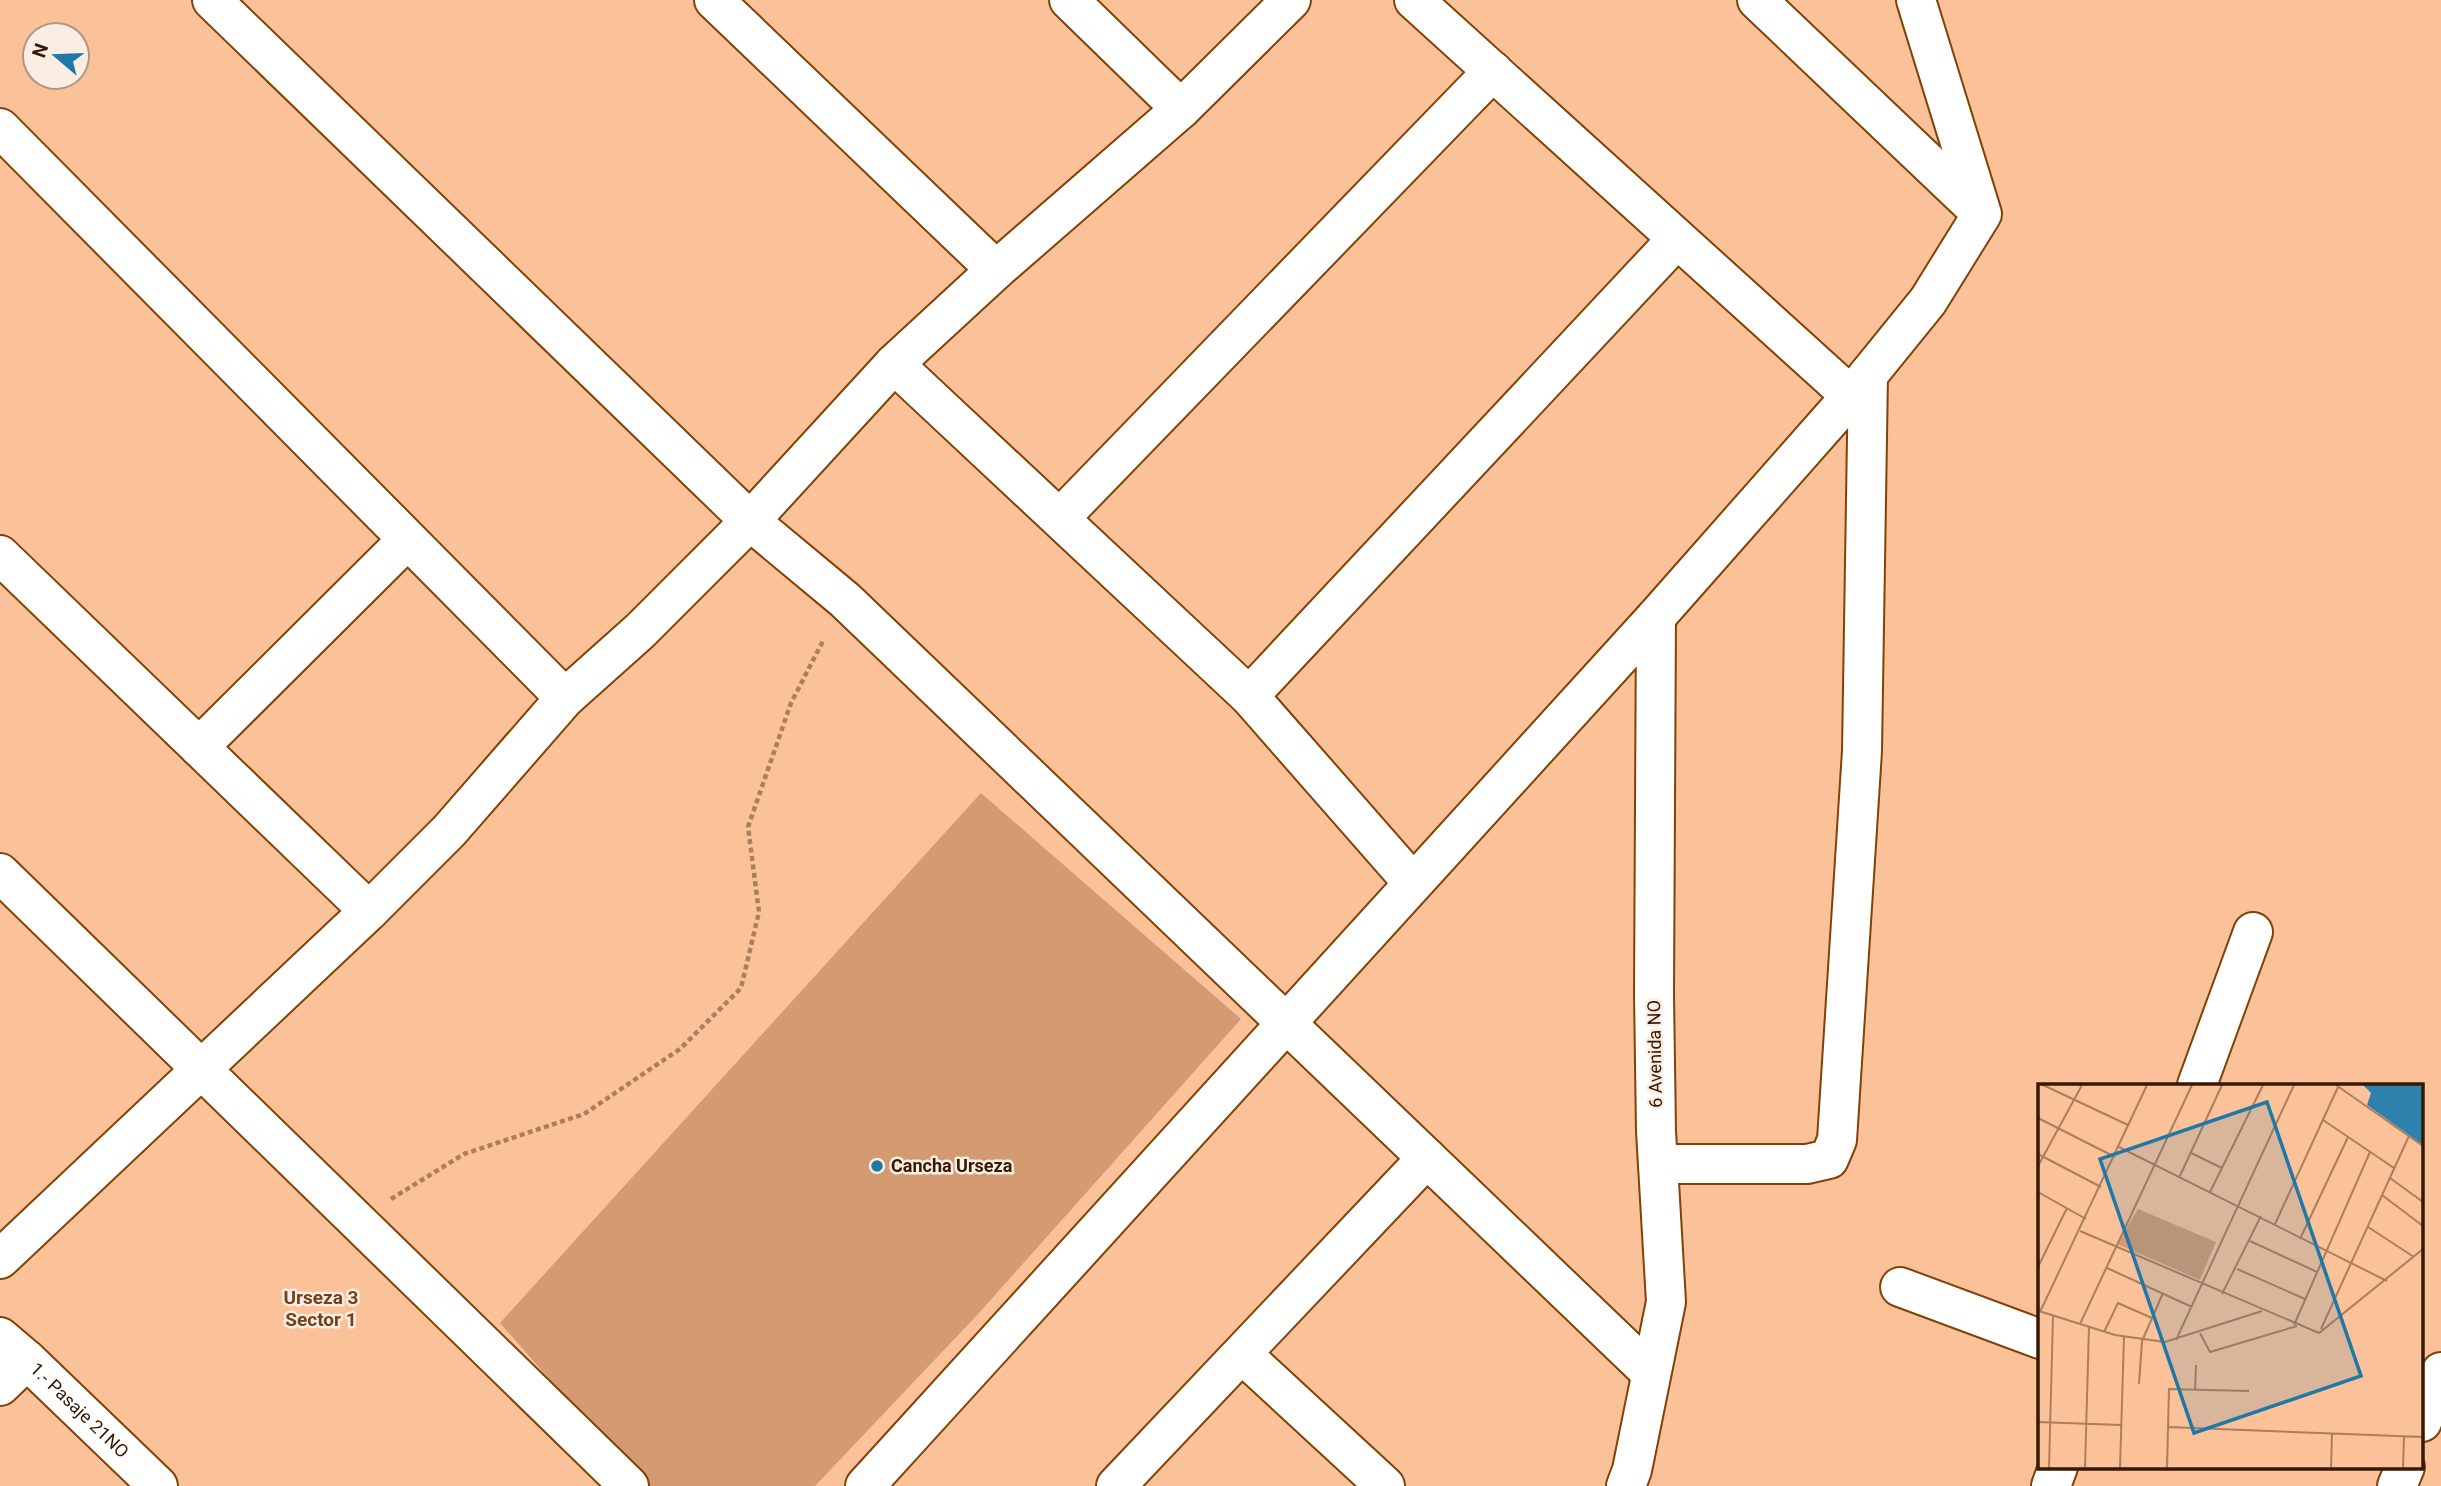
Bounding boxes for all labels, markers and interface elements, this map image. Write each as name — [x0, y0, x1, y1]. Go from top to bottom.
north arrow — [21, 21, 91, 91]
text: N — [27, 41, 53, 61]
street label: 6 Avenida NO — [1643, 1000, 1666, 1108]
inset map — [2038, 1084, 2424, 1468]
place label: Cancha Urseza — [891, 1155, 1013, 1176]
marker: Cancha Urseza — [869, 1158, 885, 1174]
district label: Urseza 3 Sector 1 — [284, 1286, 358, 1331]
street label: 1.- Pasaje 21NO — [26, 1358, 133, 1462]

